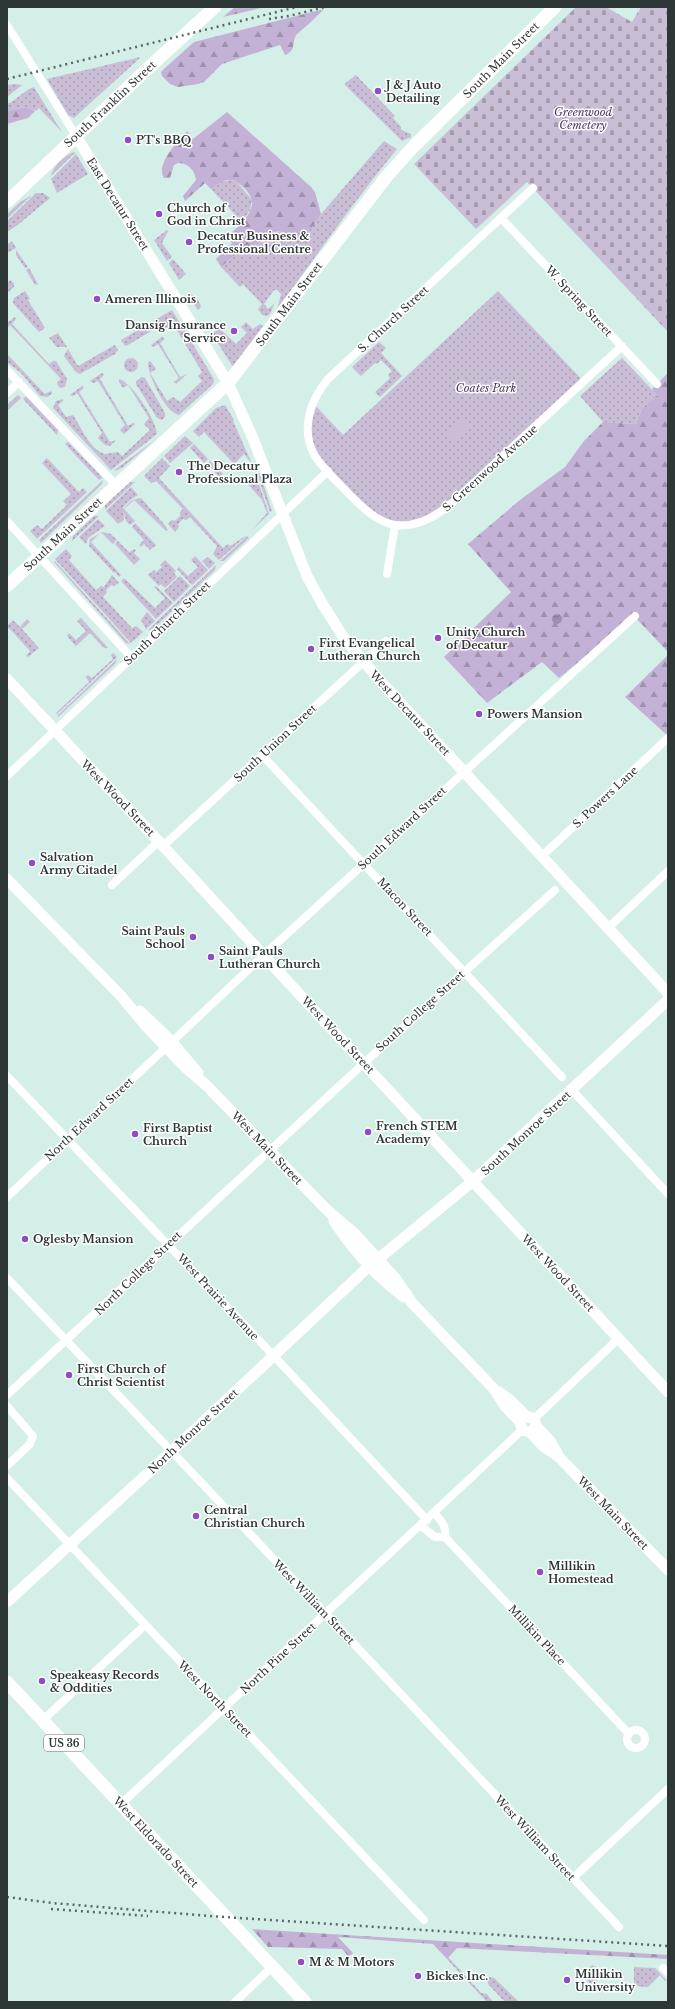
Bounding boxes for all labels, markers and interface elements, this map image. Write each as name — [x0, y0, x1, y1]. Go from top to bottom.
street label: South Main Street — [460, 18, 543, 101]
street label: South Franklin Street — [61, 57, 160, 150]
place label: J & J Auto Detailing — [384, 78, 441, 105]
marker: J & J Auto Detailing — [373, 86, 383, 96]
park label: Greenwood Cemetery — [554, 105, 612, 132]
place label: PT's BBQ — [136, 133, 192, 147]
marker: PT's BBQ — [123, 135, 133, 145]
street label: East Decatur Street — [84, 155, 153, 254]
place label: Church of God in Christ — [167, 201, 246, 228]
marker: Church of God in Christ — [154, 209, 164, 219]
place label: Decatur Business & Professional Centre — [197, 229, 311, 256]
marker: Decatur Business & Professional Centre — [184, 237, 194, 247]
street label: South Main Street — [253, 258, 326, 349]
street label: W. Spring Street — [542, 262, 616, 340]
street label: S. Church Street — [355, 282, 432, 355]
place label: Ameren Illinois — [104, 292, 196, 306]
marker: Ameren Illinois — [92, 294, 102, 304]
place label: Dansig Insurance Service — [125, 318, 227, 345]
marker: Dansig Insurance Service — [229, 326, 239, 336]
park label: Coates Park — [456, 381, 516, 395]
street label: S. Greenwood Avenue — [439, 422, 541, 514]
place label: The Decatur Professional Plaza — [187, 459, 293, 486]
marker: The Decatur Professional Plaza — [174, 467, 184, 477]
street label: South Main Street — [21, 493, 106, 574]
street label: South Church Street — [121, 577, 214, 668]
place label: Unity Church of Decatur — [446, 625, 526, 652]
marker: Unity Church of Decatur — [433, 633, 443, 643]
place label: First Evangelical Lutheran Church — [319, 636, 421, 663]
marker: First Evangelical Lutheran Church — [306, 644, 316, 654]
street label: West Decatur Street — [366, 667, 454, 759]
street label: South Union Street — [231, 700, 320, 785]
place label: Powers Mansion — [487, 707, 582, 721]
marker: Powers Mansion — [474, 709, 484, 719]
street label: West Wood Street — [77, 756, 158, 840]
street label: S. Powers Lane — [569, 763, 641, 831]
street label: South Edward Street — [355, 783, 450, 873]
place label: Salvation Army Citadel — [39, 850, 118, 877]
marker: Salvation Army Citadel — [27, 858, 37, 868]
street label: Macon Street — [374, 875, 436, 940]
place label: Saint Pauls School — [121, 924, 185, 951]
marker: Saint Pauls School — [188, 932, 198, 942]
place label: Saint Pauls Lutheran Church — [219, 944, 321, 971]
marker: Saint Pauls Lutheran Church — [206, 952, 216, 962]
street label: South College Street — [373, 967, 468, 1055]
street label: West Wood Street — [298, 993, 378, 1077]
street label: North Edward Street — [42, 1074, 137, 1164]
street label: South Monroe Street — [478, 1087, 574, 1178]
street label: West Main Street — [228, 1108, 306, 1188]
place label: French STEM Academy — [375, 1119, 458, 1146]
place label: First Baptist Church — [143, 1121, 213, 1148]
marker: French STEM Academy — [363, 1127, 373, 1137]
marker: First Baptist Church — [130, 1129, 140, 1139]
street label: North College Street — [92, 1227, 185, 1318]
street label: West Wood Street — [518, 1231, 598, 1315]
place label: Oglesby Mansion — [33, 1232, 134, 1246]
marker: Oglesby Mansion — [20, 1234, 30, 1244]
street label: West Prairie Avenue — [174, 1250, 262, 1343]
place label: First Church of Christ Scientist — [77, 1362, 167, 1389]
marker: First Church of Christ Scientist — [64, 1370, 74, 1380]
street label: North Monroe Street — [145, 1385, 242, 1476]
street label: West Main Street — [574, 1473, 652, 1553]
place label: Central Christian Church — [204, 1503, 305, 1530]
marker: Central Christian Church — [191, 1511, 201, 1521]
street label: West William Street — [269, 1556, 358, 1648]
place label: Millikin Homestead — [548, 1559, 614, 1586]
marker: Millikin Homestead — [535, 1567, 545, 1577]
street label: Millikin Place — [506, 1602, 568, 1668]
street label: North Pine Street — [237, 1619, 319, 1697]
street label: West North Street — [174, 1657, 256, 1741]
place label: Speakeasy Records & Oddities — [50, 1668, 159, 1695]
marker: Speakeasy Records & Oddities — [37, 1676, 47, 1686]
road number: US 36 — [44, 1735, 84, 1751]
street label: West William Street — [491, 1792, 579, 1884]
street label: West Eldorado Street — [110, 1793, 202, 1891]
place label: M & M Motors — [309, 1955, 394, 1969]
marker: M & M Motors — [296, 1957, 306, 1967]
place label: Millikin University — [575, 1967, 636, 1994]
place label: Bickes Inc. — [426, 1969, 488, 1983]
marker: Bickes Inc. — [413, 1971, 423, 1981]
marker: Millikin University — [562, 1975, 572, 1985]

